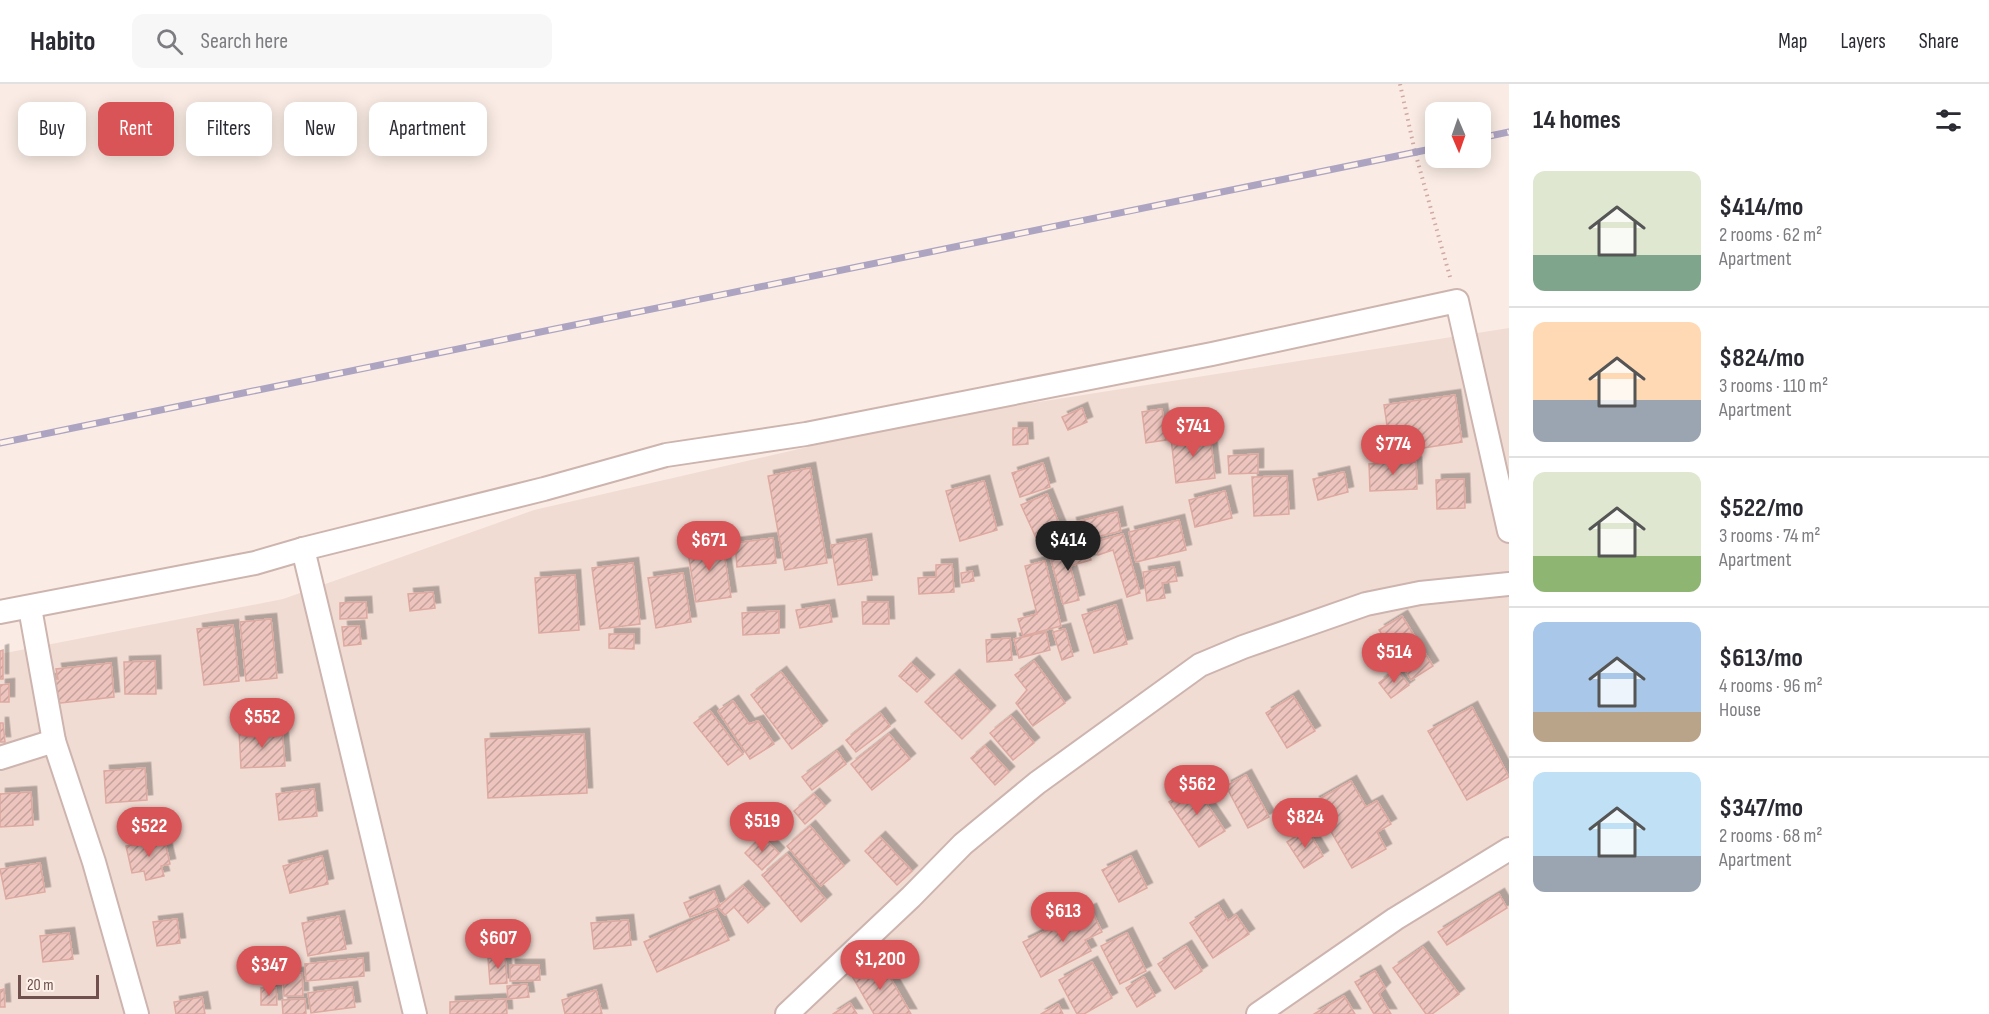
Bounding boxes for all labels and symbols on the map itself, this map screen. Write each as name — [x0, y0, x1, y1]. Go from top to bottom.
north arrow — [1425, 102, 1491, 168]
pin: $741 — [1157, 407, 1229, 458]
pin: $774 — [1357, 425, 1429, 476]
pin: $671 — [673, 521, 745, 572]
pin: $414 — [1032, 521, 1104, 572]
pin: $514 — [1358, 633, 1430, 684]
pin: $552 — [226, 698, 298, 749]
pin: $562 — [1161, 765, 1233, 816]
pin: $824 — [1269, 798, 1341, 849]
pin: $519 — [726, 802, 798, 853]
pin: $522 — [113, 807, 185, 858]
pin: $613 — [1027, 892, 1099, 943]
pin: $607 — [462, 919, 534, 970]
pin: $1,200 — [831, 940, 929, 991]
pin: $347 — [233, 946, 305, 997]
scale bar — [18, 972, 99, 1000]

